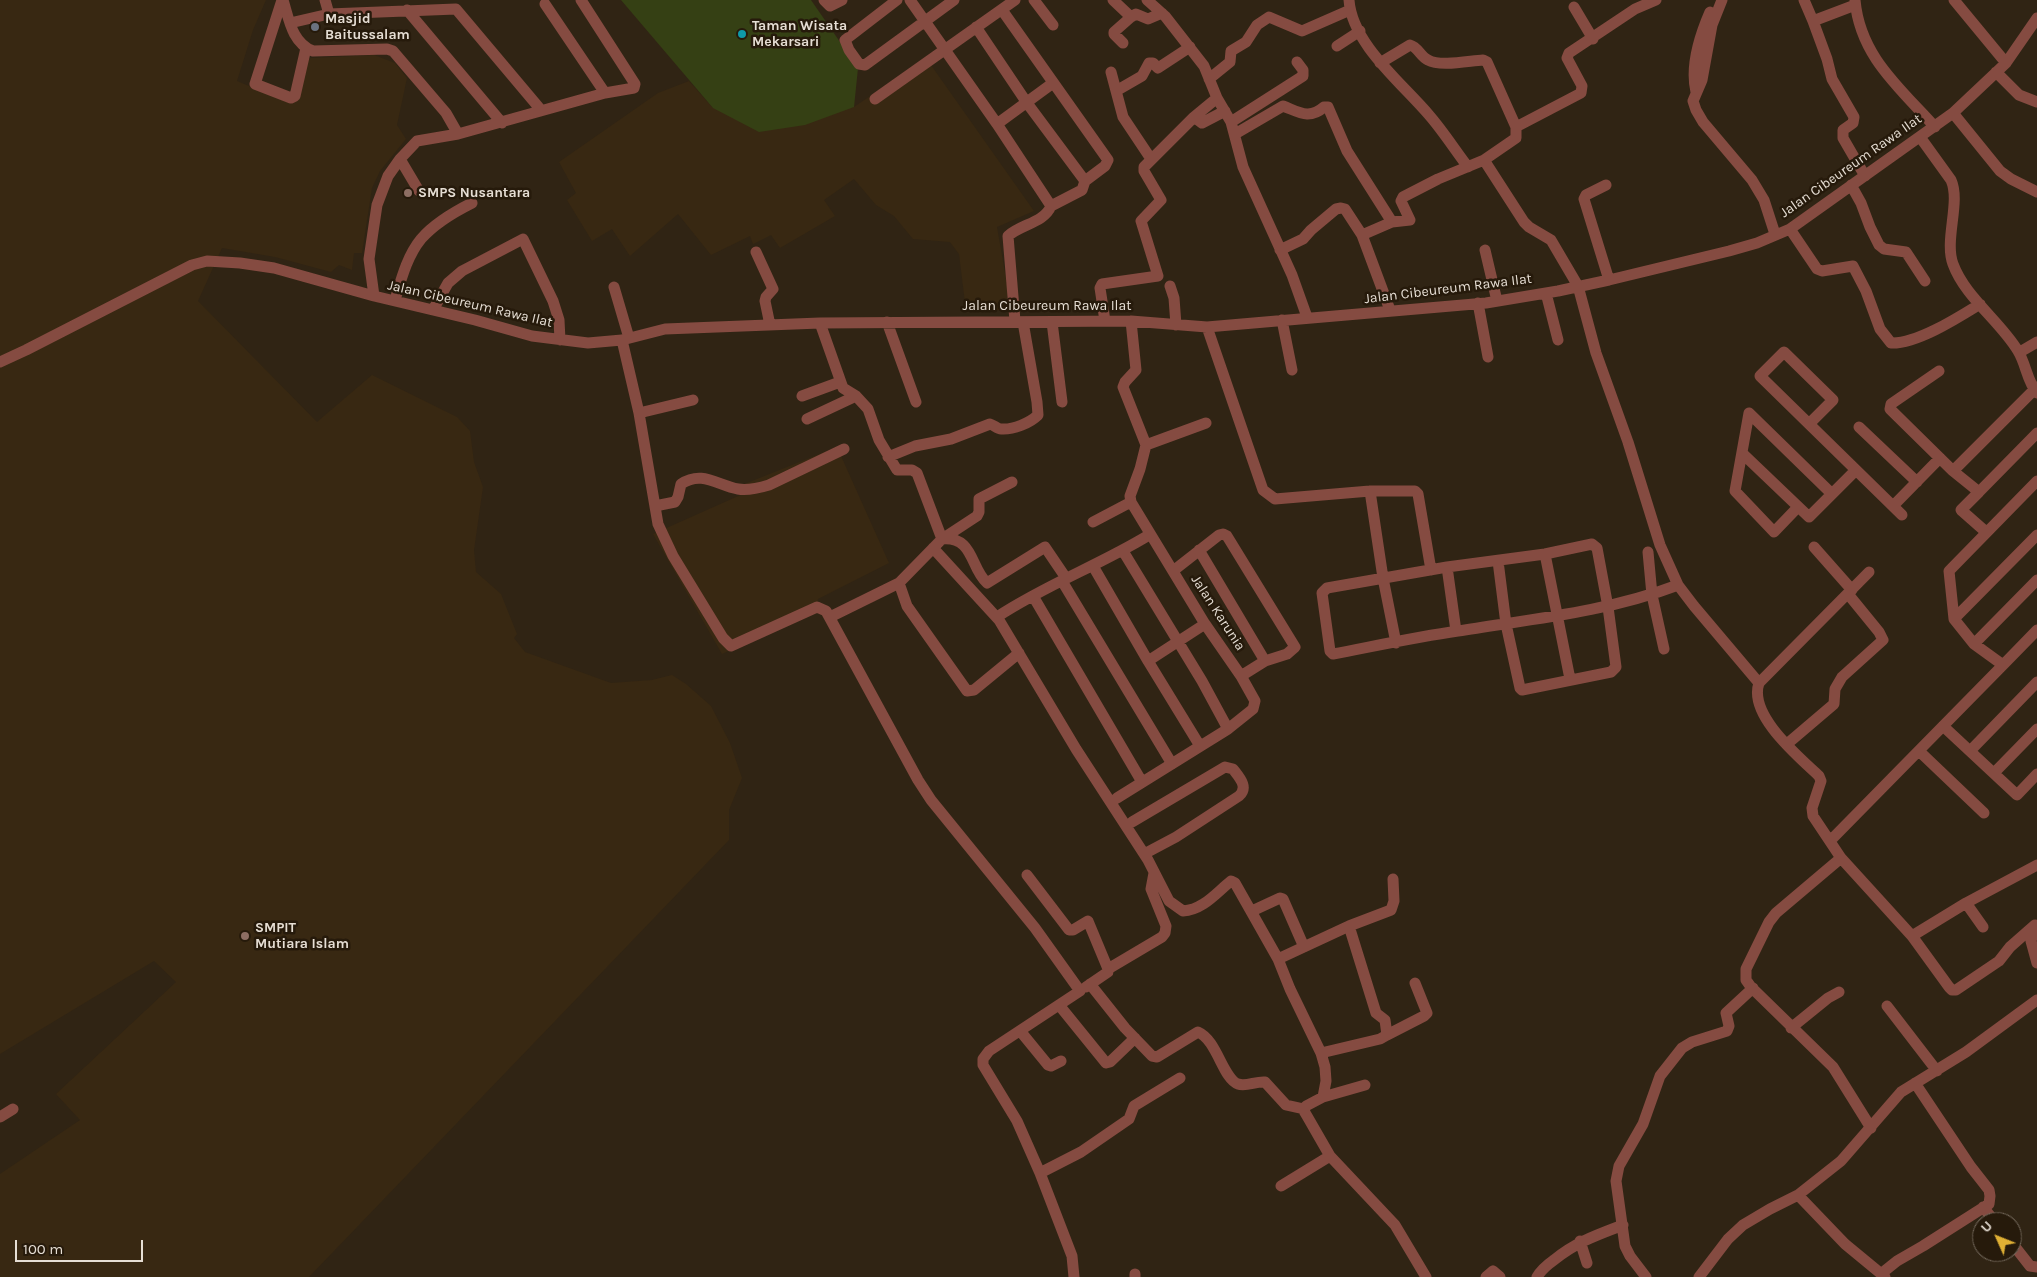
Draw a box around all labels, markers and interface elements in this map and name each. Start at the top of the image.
place label: Masjid Baitussalam [325,11,410,44]
place label: Taman Wisata Mekarsari [752,18,847,50]
marker: Masjid Baitussalam [309,21,321,33]
marker: Taman Wisata Mekarsari [736,28,748,40]
street label: Jalan Cibeureum Rawa Ilat [1777,111,1925,221]
place label: SMPS Nusantara [418,185,530,201]
marker: SMPS Nusantara [402,187,414,199]
street label: Jalan Cibeureum Rawa Ilat [1363,270,1533,308]
street label: Jalan Cibeureum Rawa Ilat [386,277,554,331]
street label: Jalan Cibeureum Rawa Ilat [963,298,1131,314]
street label: Jalan Karunia [1187,572,1249,654]
place label: SMPIT Mutiara Islam [255,920,349,952]
marker: SMPIT Mutiara Islam [239,930,251,942]
north arrow [1972,1212,2022,1262]
text: U [1977,1218,1996,1236]
scale bar [18,1230,145,1262]
text: 100 m [23,1240,63,1258]

